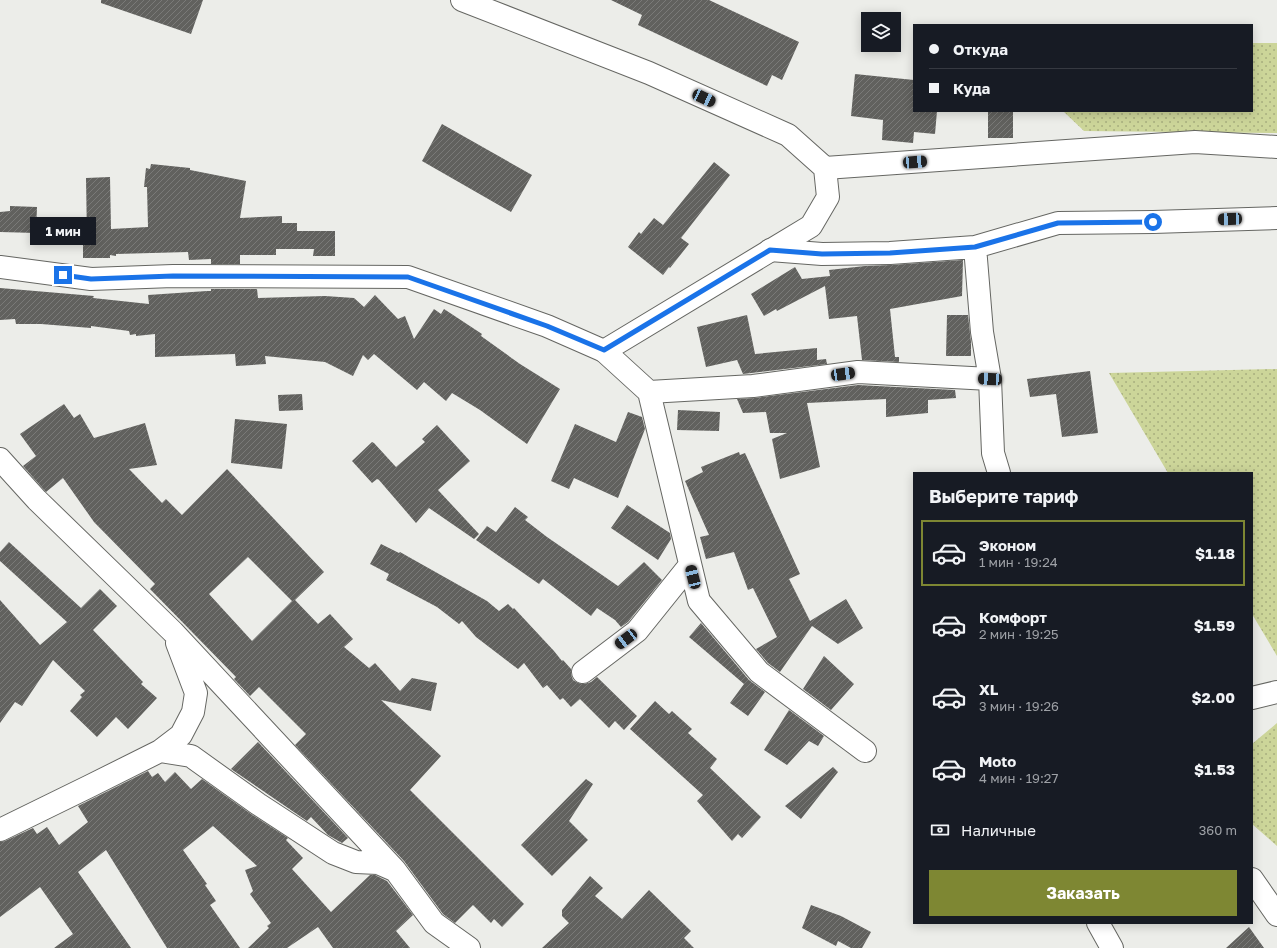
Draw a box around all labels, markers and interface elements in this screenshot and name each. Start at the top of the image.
map controls [861,12,901,52]
button: layers [861,12,901,52]
text: Откуда [953,40,1008,58]
text: Куда [953,79,990,97]
car [691,87,717,109]
car [903,155,927,169]
route start [1144,213,1162,231]
car [1218,213,1242,225]
callout: 1 мин [30,217,96,245]
text: 1 мин [45,223,81,239]
route end [54,266,72,284]
car [830,366,856,382]
car [978,372,1002,386]
text: Выберите тариф [929,485,1078,507]
icon: car [931,535,967,571]
text: Эконом [979,536,1036,554]
text: $1.18 [1195,544,1235,562]
text: 1 мин · 19:24 [979,554,1058,570]
car [684,564,702,590]
icon: car [931,607,967,643]
text: Комфорт [979,608,1047,626]
text: $1.59 [1194,616,1235,634]
text: 2 мин · 19:25 [979,626,1059,642]
car [613,627,639,651]
icon: car [931,679,967,715]
text: XL [979,680,998,698]
text: $2.00 [1191,688,1235,706]
text: 3 мин · 19:26 [979,698,1059,714]
icon: car [931,751,967,787]
text: Moto [979,752,1016,770]
text: $1.53 [1194,760,1235,778]
text: 4 мин · 19:27 [979,770,1058,786]
icon: cash [929,819,951,841]
text: Наличные [961,821,1036,839]
text: 360 m [1199,822,1237,838]
button: Заказать [929,870,1237,916]

